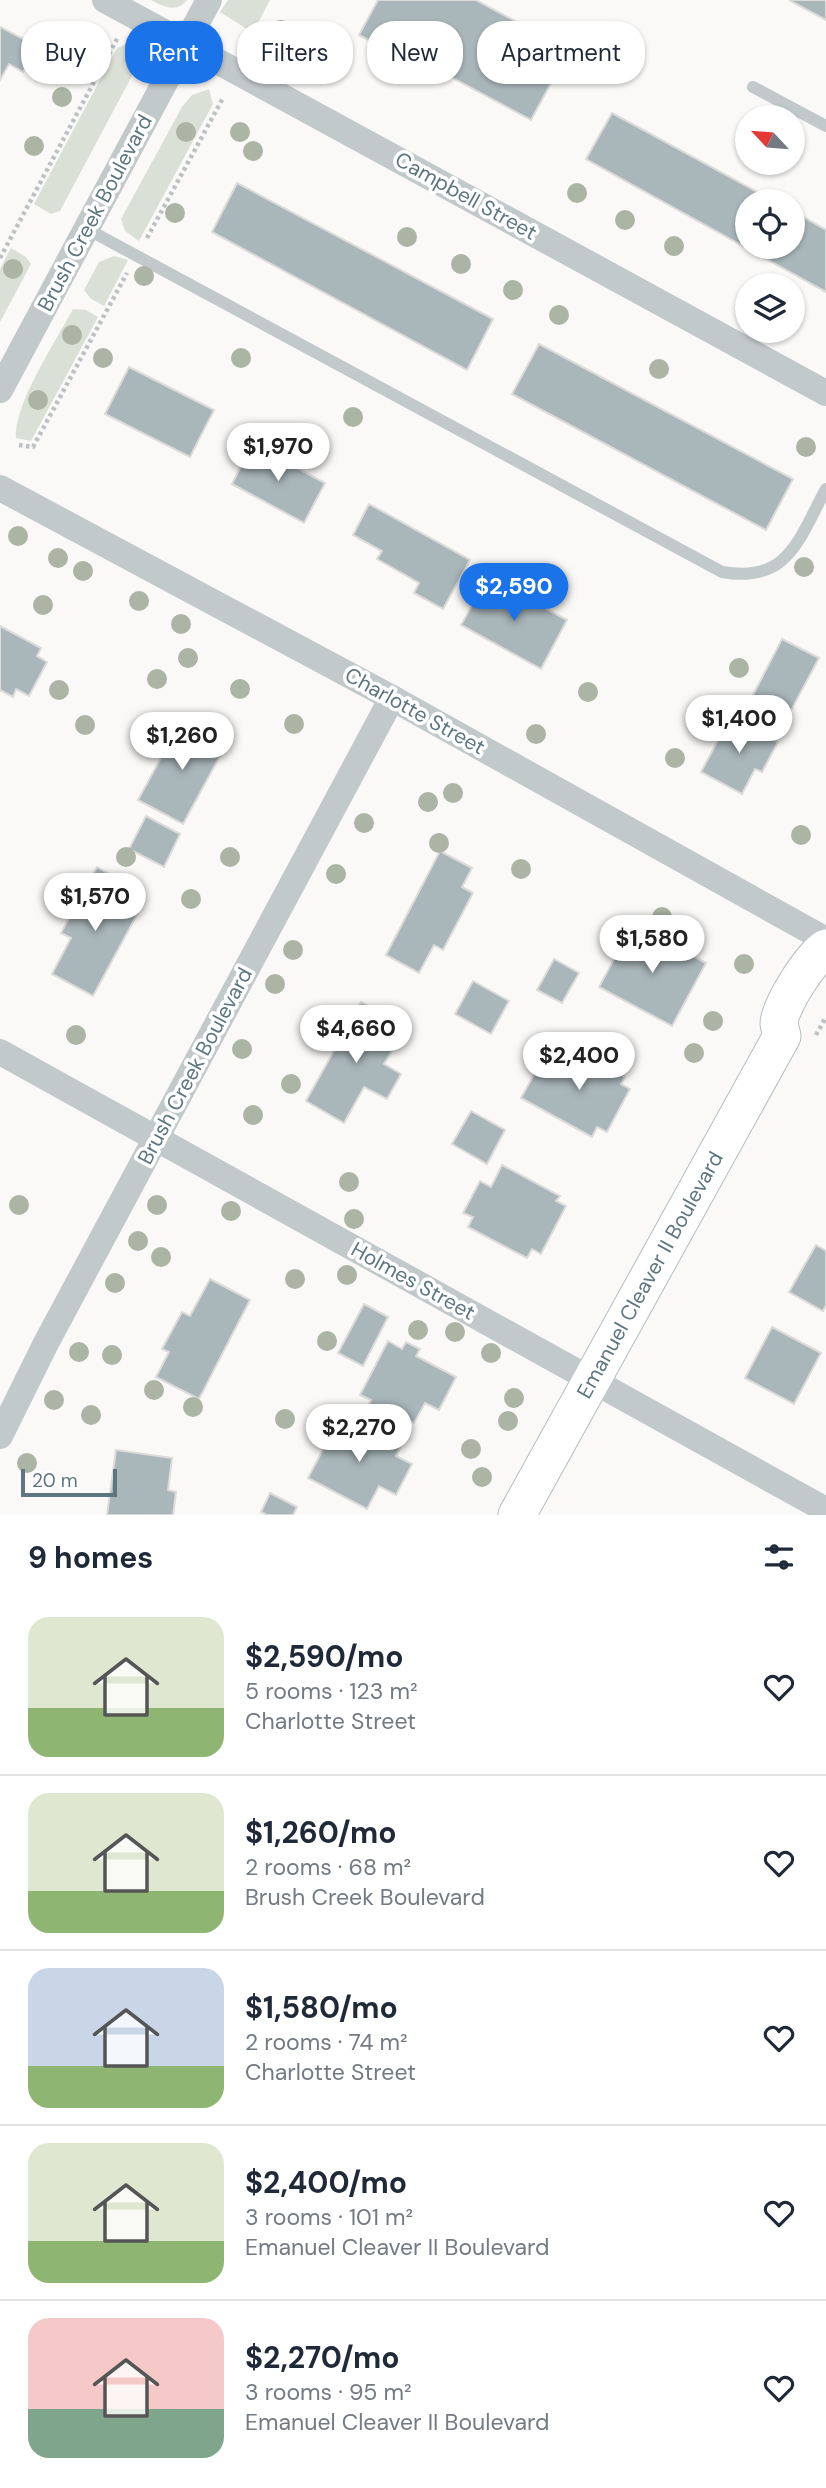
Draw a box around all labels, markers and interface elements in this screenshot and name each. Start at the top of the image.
chip: Buy [21,21,111,84]
chip: Rent [125,21,223,84]
chip: Filters [237,21,353,84]
chip: New [367,21,463,84]
chip: Apartment [477,21,645,84]
north arrow [735,105,805,175]
map controls [735,105,805,343]
street label: Brush Creek Boulevard [31,110,159,316]
street label: Campbell Street [390,145,542,247]
button: locate [735,189,805,259]
button: layers [735,273,805,343]
pin: $1,970 [221,424,335,483]
text: $1,970 [243,431,313,461]
pin: $2,590 [457,564,571,623]
text: $2,590 [475,571,553,601]
street label: Charlotte Street [340,661,490,761]
pin: $1,400 [682,696,796,755]
text: $1,400 [701,703,777,733]
pin: $1,260 [125,712,239,772]
text: $1,260 [146,720,218,750]
pin: $1,570 [38,874,152,933]
text: $1,570 [60,881,130,911]
pin: $1,580 [595,916,709,975]
text: $1,580 [616,923,688,953]
street label: Brush Creek Boulevard [131,963,259,1169]
pin: $4,660 [299,1006,413,1065]
text: $4,660 [316,1013,396,1043]
pin: $2,400 [522,1032,636,1092]
text: $2,400 [539,1040,619,1070]
street label: Emanuel Cleaver II Boulevard [570,1147,730,1403]
street label: Holmes Street [346,1235,480,1327]
pin: $2,270 [302,1404,416,1464]
text: $2,270 [322,1412,396,1442]
scale bar [21,1466,117,1498]
text: 20 m [32,1468,78,1493]
text: 9 homes [28,1538,153,1577]
icon: filters [760,1538,798,1576]
text: $2,590/mo [245,1637,404,1676]
icon: home [84,1645,168,1729]
icon: heart [760,1668,798,1706]
text: 5 rooms · 123 m² [245,1676,418,1706]
text: Charlotte Street [245,1706,416,1736]
text: $1,260/mo [245,1813,396,1852]
icon: home [84,1821,168,1905]
icon: heart [760,1844,798,1882]
text: 2 rooms · 68 m² [245,1852,411,1882]
text: Brush Creek Boulevard [245,1882,485,1912]
text: $1,580/mo [245,1988,398,2027]
icon: home [84,1996,168,2080]
icon: heart [760,2019,798,2057]
text: 2 rooms · 74 m² [245,2027,408,2057]
text: Charlotte Street [245,2057,416,2087]
text: $2,400/mo [245,2163,407,2202]
icon: home [84,2171,168,2255]
icon: heart [760,2194,798,2232]
text: 3 rooms · 101 m² [245,2202,413,2232]
text: Emanuel Cleaver II Boulevard [245,2232,550,2262]
text: $2,270/mo [245,2338,400,2377]
icon: home [84,2346,168,2430]
icon: heart [760,2369,798,2407]
text: 3 rooms · 95 m² [245,2377,412,2407]
text: Emanuel Cleaver II Boulevard [245,2407,550,2437]

